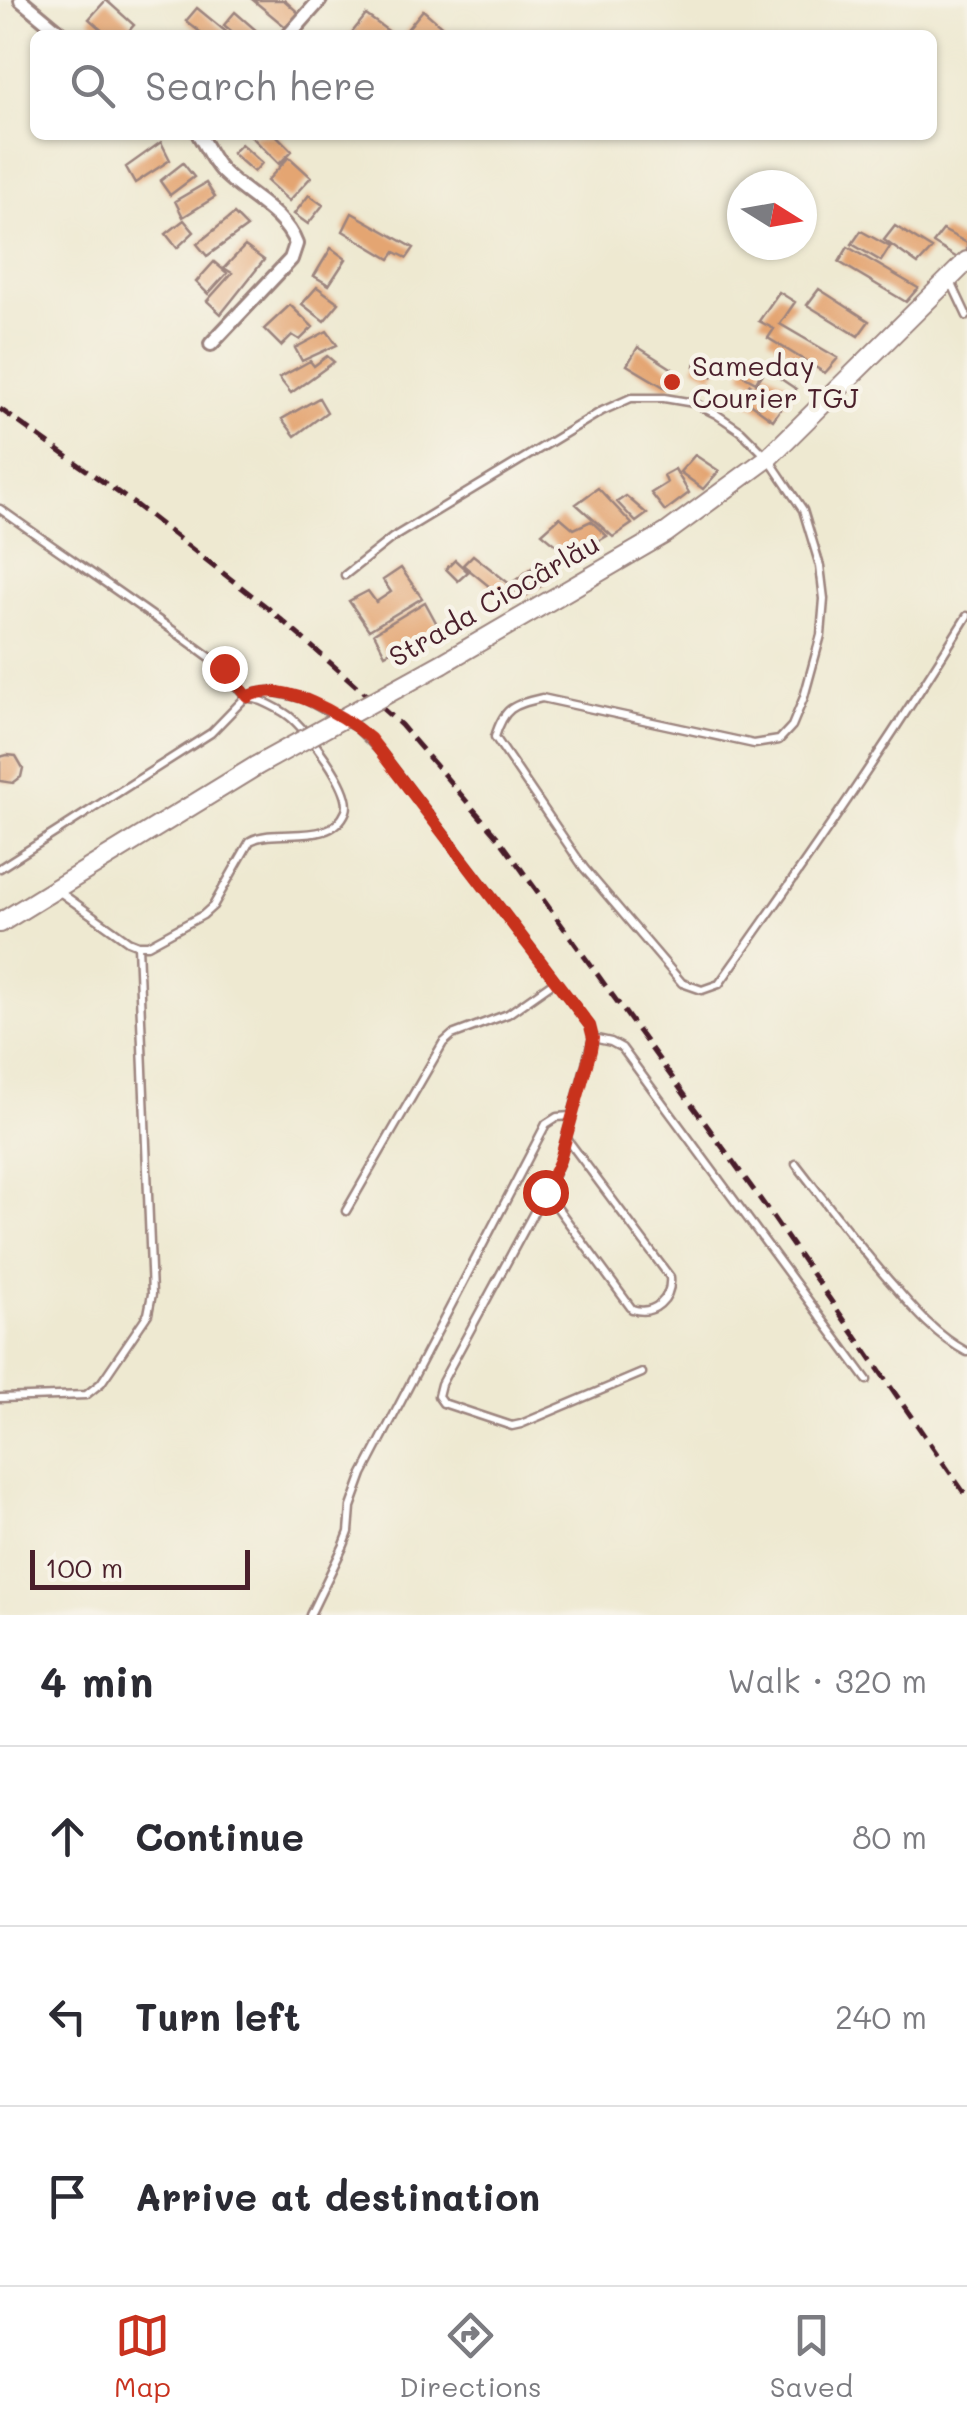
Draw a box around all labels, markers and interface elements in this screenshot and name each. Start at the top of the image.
search box [30,30,937,140]
icon: search [65,58,120,113]
text: Search here [145,60,376,110]
north arrow [727,170,817,260]
place label: Sameday Courier TGJ [692,347,859,415]
marker: Sameday Courier TGJ [661,371,683,393]
street label: Strada Ciocârlău [382,524,605,674]
route end [202,646,248,692]
route start [523,1170,569,1216]
scale bar [30,1545,250,1590]
text: 100 m [45,1549,123,1585]
text: 4 min [40,1653,153,1708]
text: Walk · 320 m [727,1659,927,1701]
icon: ahead [40,1809,95,1864]
text: Continue [135,1811,304,1861]
text: 80 m [852,1815,927,1857]
icon: left [40,1989,95,2044]
text: Turn left [135,1991,301,2041]
text: 240 m [835,1995,927,2037]
icon: arrive [40,2169,95,2224]
text: Arrive at destination [135,2171,540,2221]
tab: Map [114,2308,171,2404]
tab: Directions [399,2308,542,2404]
tab: Saved [770,2308,853,2404]

